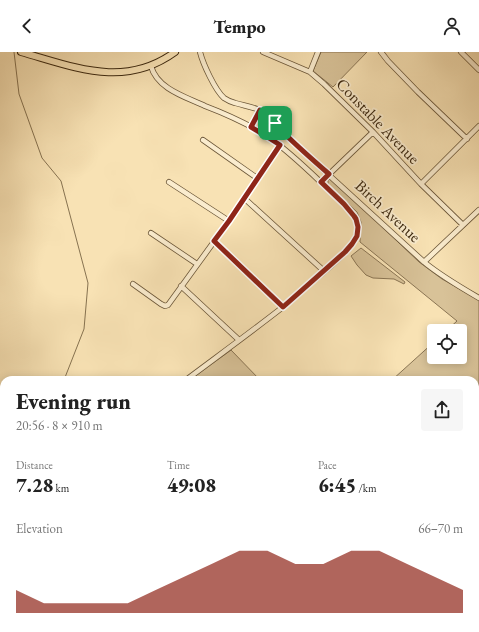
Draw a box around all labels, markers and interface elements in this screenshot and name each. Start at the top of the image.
icon: back [16,15,38,37]
text: Tempo [213,15,266,38]
icon: person [441,15,463,37]
street label: Constable Avenue [332,74,424,168]
pin [258,106,292,140]
icon: arrive [264,112,286,134]
street label: Birch Avenue [351,175,425,247]
map controls [427,324,467,364]
button: locate [427,324,467,364]
text: Evening run [16,387,131,416]
button: share [421,389,463,431]
text: 20:56 · 8 × 910 m [16,417,103,434]
text: Distance [16,458,53,472]
text: Time [167,458,190,472]
text: Pace [318,458,336,472]
text: 7.28 [16,472,53,498]
text: 49:08 [167,472,216,498]
text: 6:45 [318,472,356,498]
text: km [53,481,69,495]
text: /km [356,481,377,495]
text: Elevation [16,520,63,537]
text: 66–70 m [418,520,463,537]

